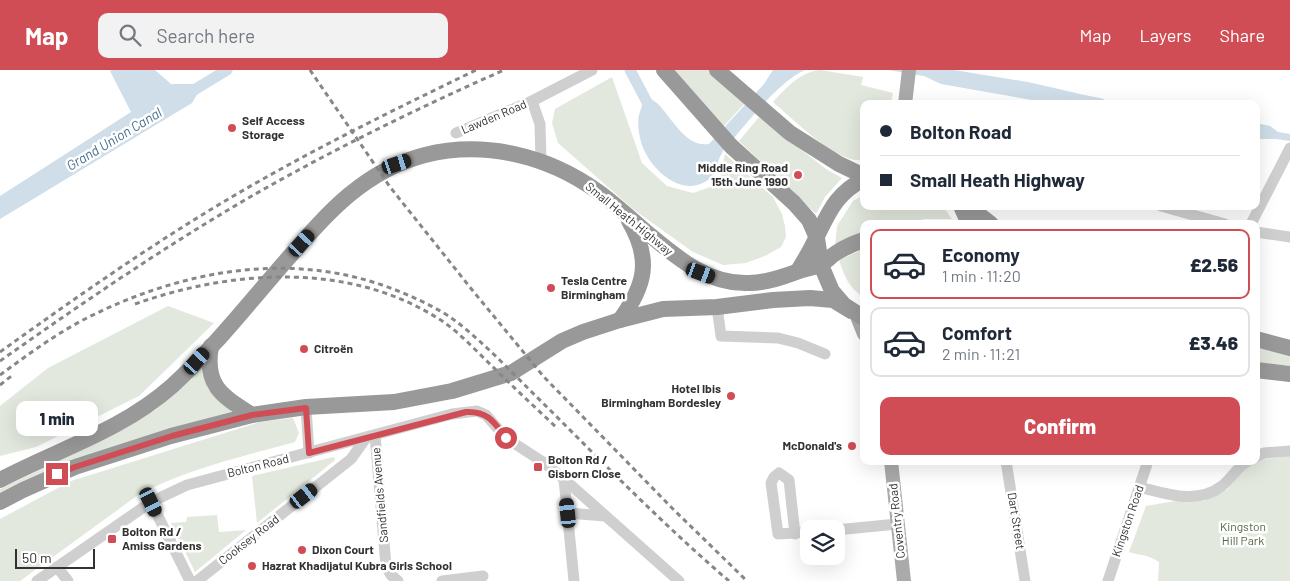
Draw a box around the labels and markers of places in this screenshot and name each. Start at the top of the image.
place label: Self Access Storage [242,113,305,141]
marker: Self Access Storage [226,122,238,134]
place label: Middle Ring Road 15th June 1990 [698,160,788,188]
marker: Middle Ring Road 15th June 1990 [792,169,804,181]
place label: Tesla Centre Birmingham [561,273,628,301]
marker: Tesla Centre Birmingham [545,282,557,294]
place label: Citroën [314,341,353,355]
marker: Citroën [298,343,310,355]
place label: Hotel Ibis Birmingham Bordesley [601,381,721,409]
marker: Hotel Ibis Birmingham Bordesley [725,390,737,402]
place label: McDonald's [782,438,842,452]
marker: McDonald's [846,440,858,452]
place label: Bolton Rd / Gisborn Close [548,452,621,480]
marker: Bolton Rd / Gisborn Close [532,461,544,473]
place label: Bolton Rd / Amiss Gardens [122,524,202,552]
marker: Bolton Rd / Amiss Gardens [106,533,118,545]
place label: Dixon Court [312,542,374,556]
marker: Dixon Court [296,544,308,556]
place label: Hazrat Khadijatul Kubra Girls School [262,558,452,572]
marker: Hazrat Khadijatul Kubra Girls School [246,560,258,572]

